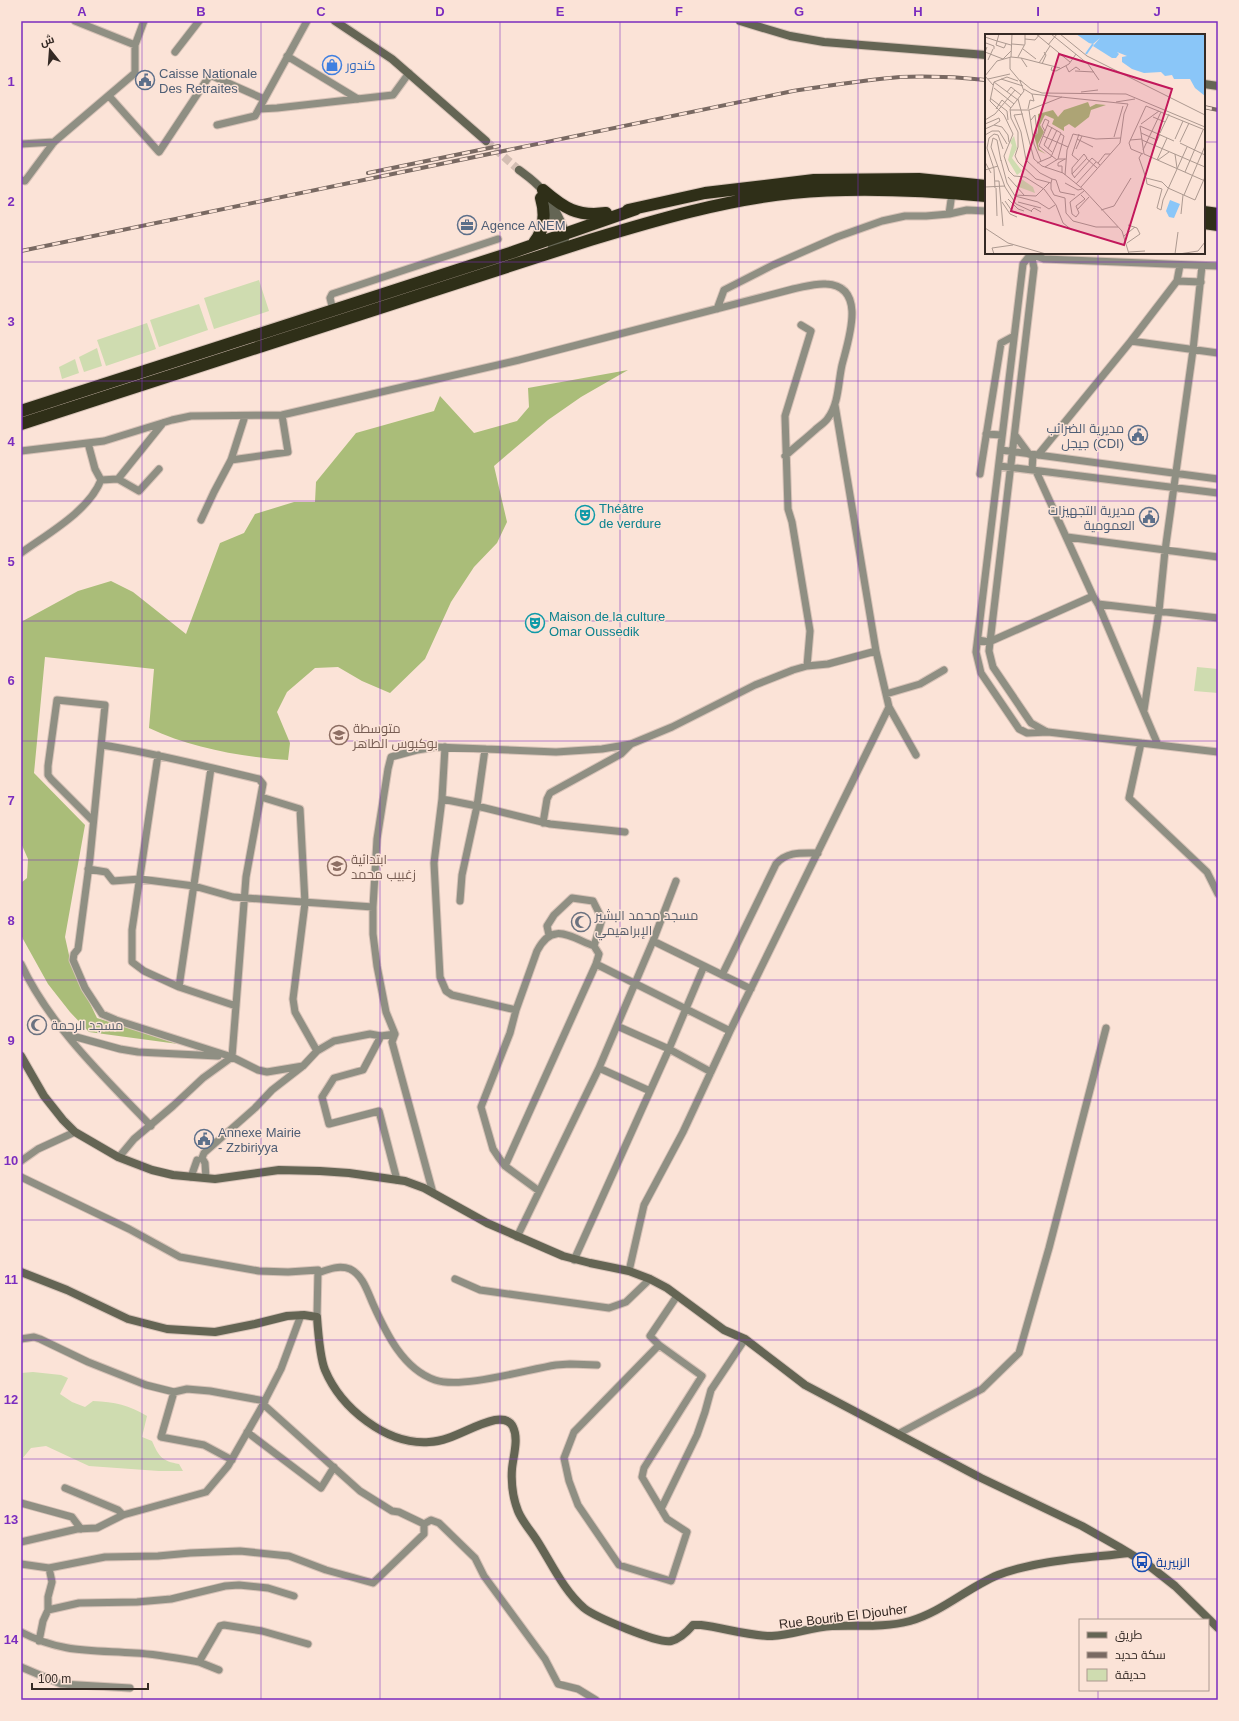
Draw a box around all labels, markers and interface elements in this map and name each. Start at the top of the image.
text: A [77,4,87,19]
text: B [196,4,206,19]
text: C [316,4,326,19]
text: D [435,4,445,19]
text: E [556,4,565,19]
text: F [675,4,683,19]
text: G [794,4,804,19]
text: H [913,4,923,19]
text: I [1036,4,1040,19]
text: J [1153,4,1161,19]
north arrow [30,30,70,70]
text: ش [39,33,56,49]
inset map [985,34,1205,254]
shop icon: كندور [321,54,343,76]
place label: كندور [345,58,375,73]
place label: Caisse Nationale Des Retraites [159,66,257,96]
public building icon: Caisse Nationale Des Retraites [134,69,156,91]
text: 1 [7,74,15,89]
text: 2 [7,194,15,209]
office icon: Agence ANEM [456,214,478,236]
place label: Agence ANEM [481,218,566,233]
text: 3 [7,314,15,329]
place label: مديرية الضرائب جيجل (CDI) [1046,421,1124,451]
public building icon: مديرية الضرائب جيجل (CDI) [1127,424,1149,446]
text: 4 [7,434,15,449]
place label: Théâtre de verdure [599,501,661,531]
place label: مديرية التجهيزات العمومية [1048,503,1135,533]
theatre icon: Théâtre de verdure [574,504,596,526]
public building icon: مديرية التجهيزات العمومية [1138,506,1160,528]
text: 5 [7,554,15,569]
place label: Maison de la culture Omar Oussedik [549,609,665,639]
theatre icon: Maison de la culture Omar Oussedik [524,612,546,634]
text: 6 [7,673,15,688]
place label: متوسطة بوكبوس الطاهر [352,721,438,751]
school or university icon: متوسطة بوكبوس الطاهر [328,724,350,746]
text: 7 [7,793,15,808]
place label: ابتدائية زغبيب محمد [351,852,416,882]
school or university icon: ابتدائية زغبيب محمد [326,855,348,877]
place label: مسجد محمد البشير الإبراهيمي [594,908,698,941]
mosque icon: مسجد محمد البشير الإبراهيمي [570,911,592,933]
text: 8 [7,913,15,928]
mosque icon: مسجد الرحمة [26,1014,48,1036]
place label: مسجد الرحمة [51,1018,123,1033]
text: 9 [7,1033,15,1048]
place label: Annexe Mairie - Zzbiriyya [218,1125,301,1155]
public building icon: Annexe Mairie - Zzbiriyya [193,1128,215,1150]
text: 10 [4,1153,18,1168]
text: 11 [4,1272,18,1287]
text: 12 [4,1392,18,1407]
text: 13 [4,1512,18,1527]
bus stop icon: الزبيرية [1131,1551,1153,1573]
place label: الزبيرية [1156,1555,1190,1570]
street label: Rue Bourib El Djouher [778,1601,909,1632]
legend [1079,1619,1209,1691]
text: طريق [1115,1628,1143,1642]
text: 14 [4,1632,19,1647]
text: سكة حديد [1115,1648,1166,1662]
scale bar [32,1665,148,1691]
text: حديقة [1115,1668,1146,1682]
text: 100 m [38,1672,71,1686]

